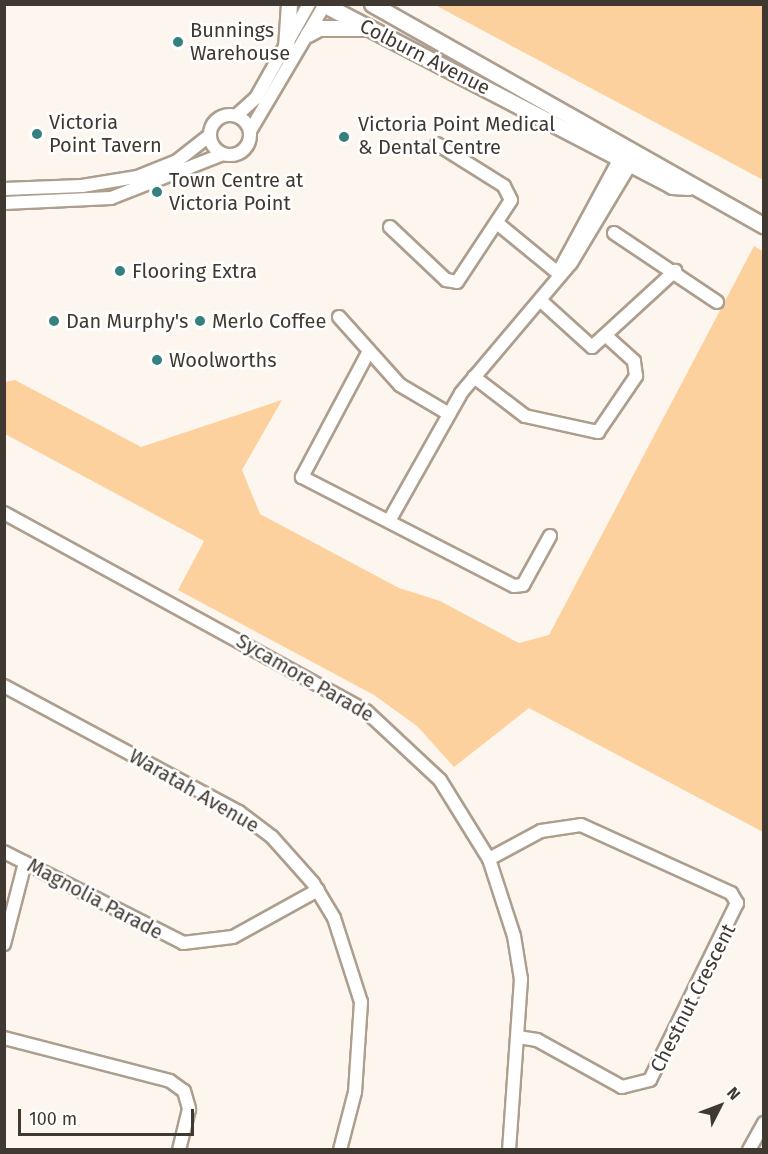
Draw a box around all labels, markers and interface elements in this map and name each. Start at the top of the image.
street label: Colburn Avenue [356,14,494,100]
place label: Bunnings Warehouse [190,19,290,66]
marker: Bunnings Warehouse [171,35,185,49]
place label: Victoria Point Tavern [49,110,162,157]
place label: Victoria Point Medical & Dental Centre [358,113,555,160]
marker: Victoria Point Tavern [30,127,44,141]
marker: Victoria Point Medical & Dental Centre [335,128,353,146]
place label: Town Centre at Victoria Point [169,168,303,215]
marker: Town Centre at Victoria Point [150,185,164,199]
place label: Flooring Extra [132,259,257,283]
marker: Flooring Extra [113,264,127,278]
place label: Dan Murphy's [66,309,188,333]
place label: Merlo Coffee [212,309,326,333]
marker: Dan Murphy's [47,314,61,328]
marker: Merlo Coffee [193,314,207,328]
place label: Woolworths [169,348,277,372]
marker: Woolworths [150,353,164,367]
street label: Sycamore Parade [232,629,378,727]
street label: Waratah Avenue [125,744,263,838]
street label: Magnolia Parade [23,853,167,945]
street label: Chestnut Crescent [645,920,741,1076]
north arrow [690,1076,750,1136]
text: N [723,1083,744,1104]
scale bar [21,1097,196,1135]
text: 100 m [29,1108,77,1130]

